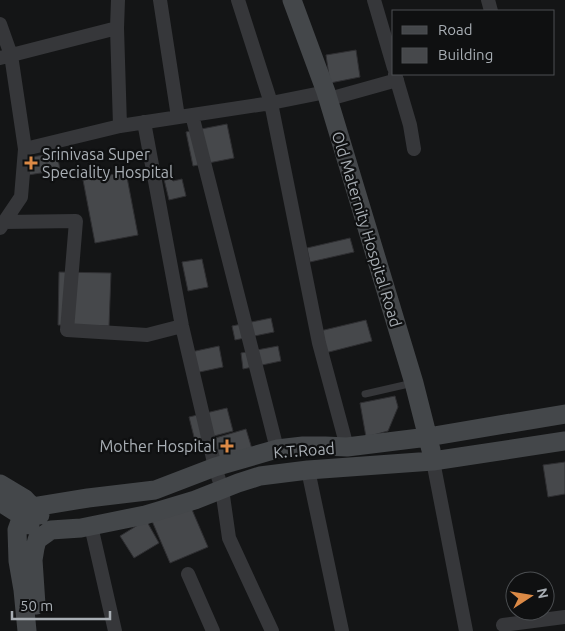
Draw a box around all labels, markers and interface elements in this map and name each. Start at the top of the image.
legend [392,10,555,75]
text: Road [438,21,473,38]
text: Building [438,46,493,63]
street label: Old Maternity Hospital Road [329,129,405,329]
place label: Srinivasa Super Speciality Hospital [42,145,173,181]
marker: Srinivasa Super Speciality Hospital [24,156,38,170]
place label: Mother Hospital [99,437,216,455]
marker: Mother Hospital [220,439,234,453]
street label: K.T.Road [273,439,335,461]
north arrow [505,571,555,621]
text: N [534,587,552,600]
scale bar [12,588,110,620]
text: 50 m [20,597,53,614]

